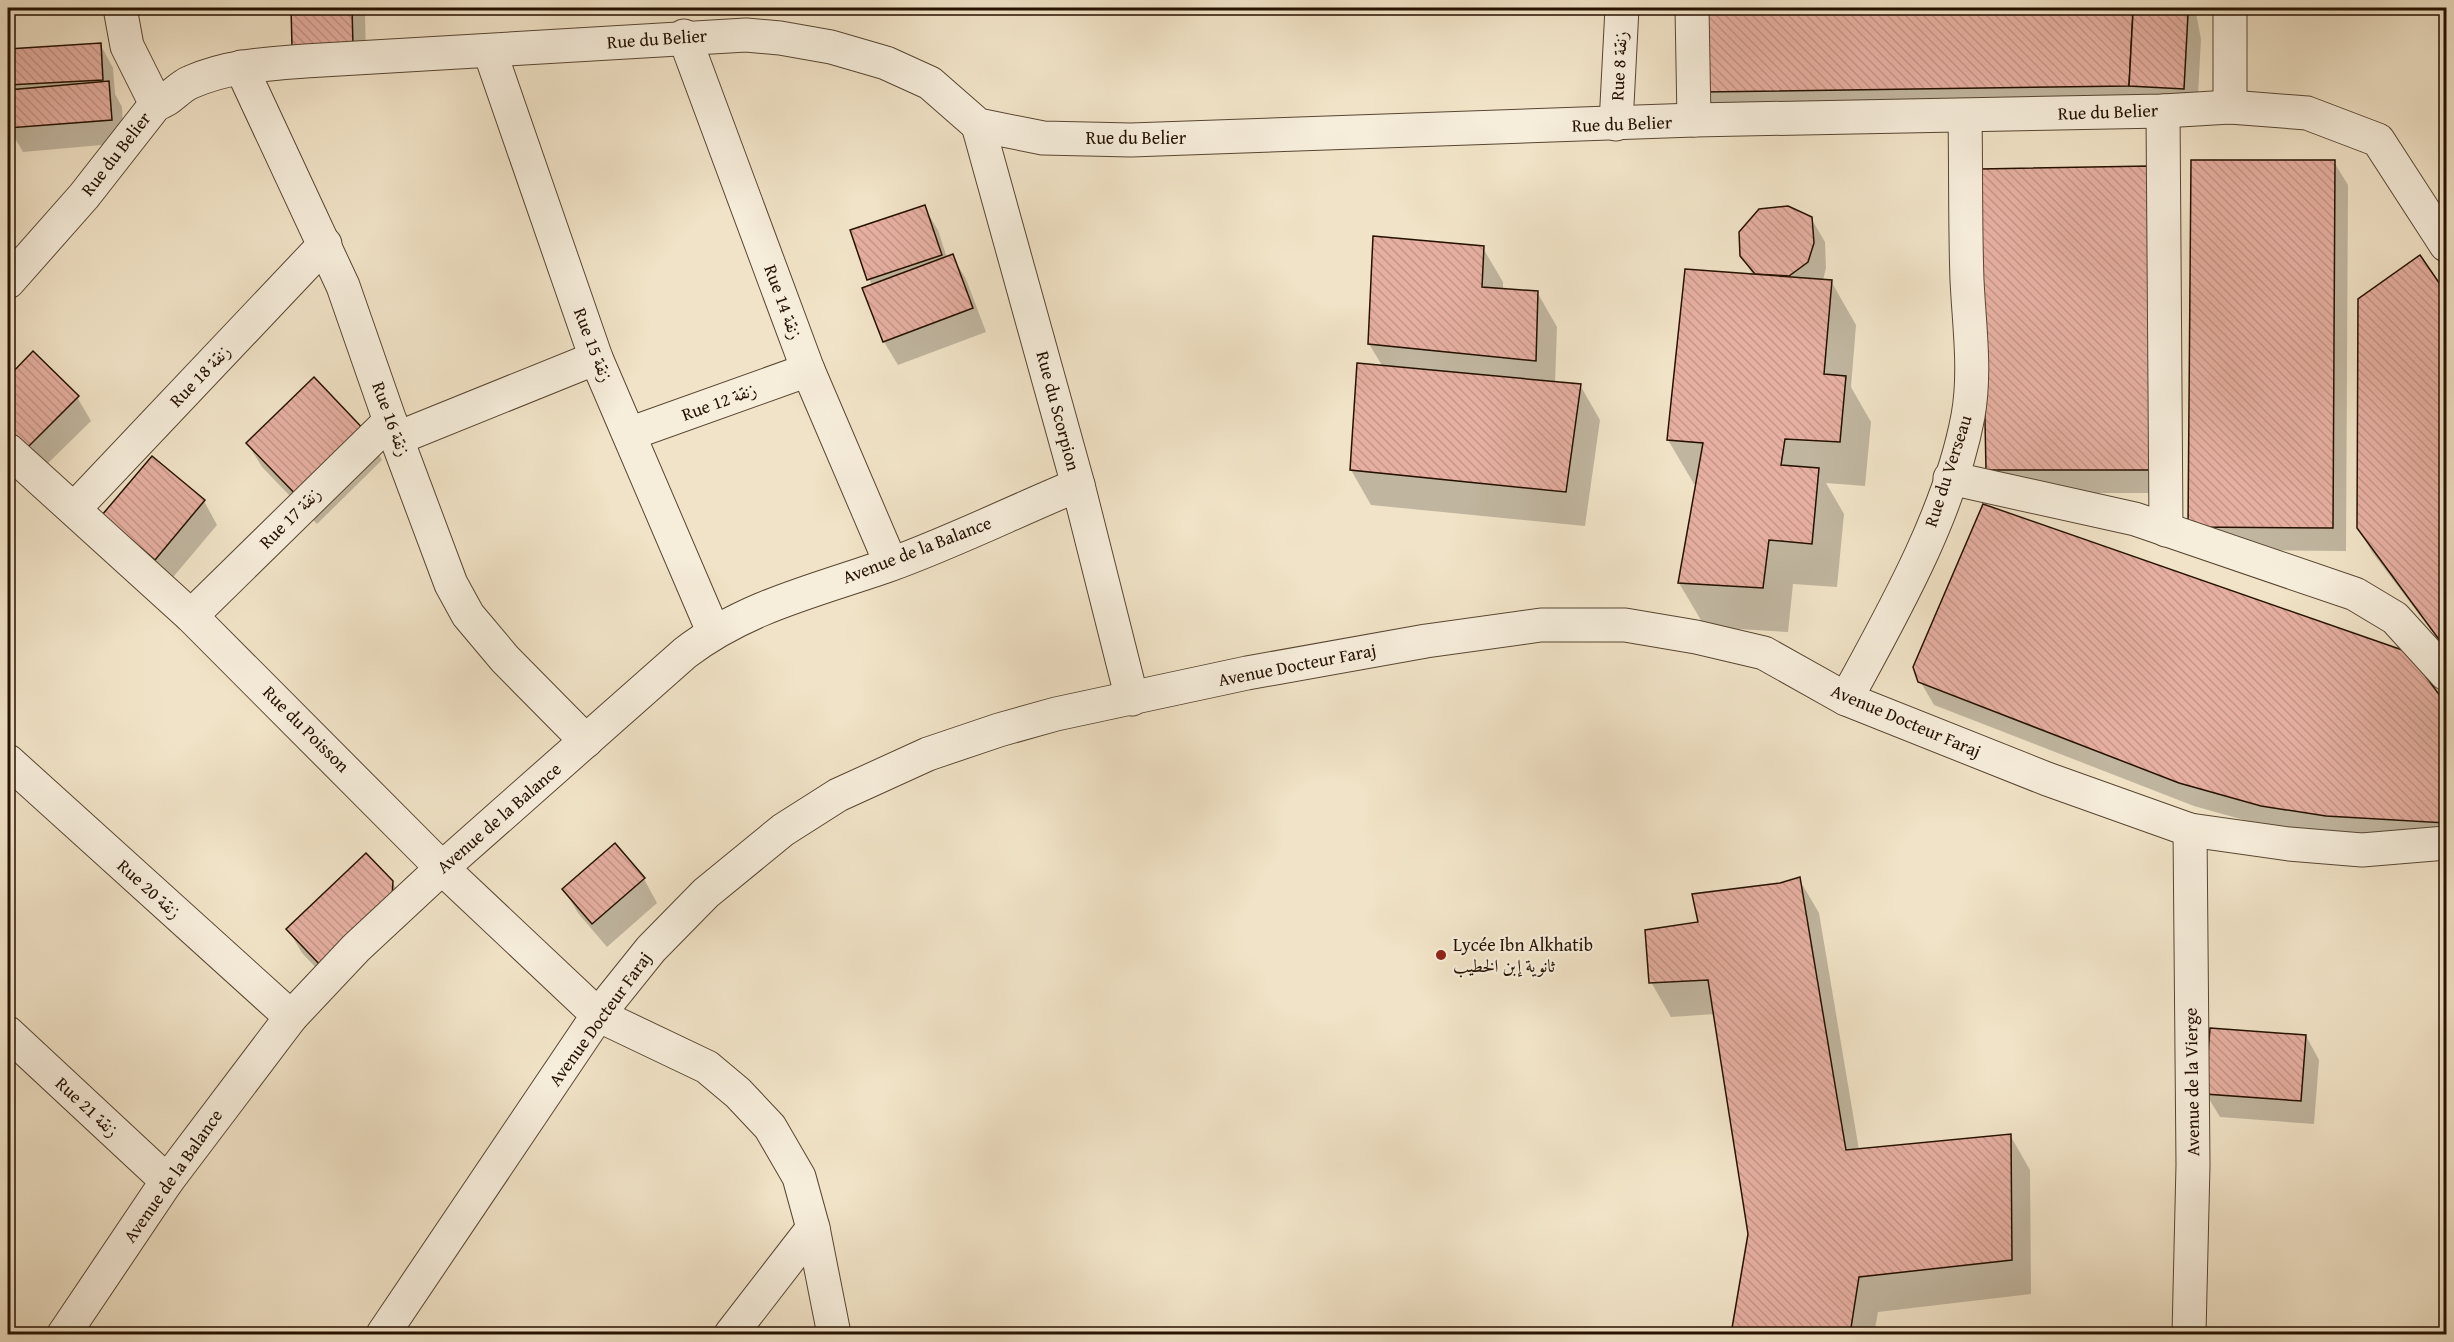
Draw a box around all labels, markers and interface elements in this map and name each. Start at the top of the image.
street label: Rue du Belier [606,21,709,55]
street label: Rue 8 زنقة [1603,31,1634,101]
street label: Rue du Belier [2057,96,2159,127]
street label: Rue du Belier [74,105,158,202]
street label: Rue du Belier [1571,108,1673,139]
street label: Rue du Belier [1086,124,1187,151]
street label: Rue 14 زنقة [757,261,810,343]
street label: Rue 15 زنقة [567,304,620,386]
street label: Rue 18 زنقة [163,338,236,413]
street label: Rue du Scorpion [1029,348,1087,474]
street label: Rue 12 زنقة [678,375,760,428]
street label: Rue 16 زنقة [365,378,418,460]
street label: Rue du Verseau [1917,411,1978,530]
street label: Rue 17 زنقة [253,481,327,555]
street label: Avenue de la Balance [838,509,995,590]
street label: Avenue Docteur Faraj [1216,636,1378,693]
street label: Avenue Docteur Faraj [1827,677,1985,764]
street label: Rue du Poisson [257,679,356,778]
street label: Avenue de la Balance [430,756,567,880]
street label: Rue 20 زنقة [111,852,187,925]
place label: Lycée Ibn Alkhatib ثانوية إبن الخطيب [1453,931,1593,979]
street label: Avenue Docteur Faraj [542,946,658,1092]
marker: Lycée Ibn Alkhatib ثانوية إبن الخطيب [1434,948,1448,962]
street label: Avenue de la Vierge [2177,1007,2206,1157]
street label: Rue 21 زنقة [50,1070,125,1143]
street label: Avenue de la Balance [116,1103,229,1248]

